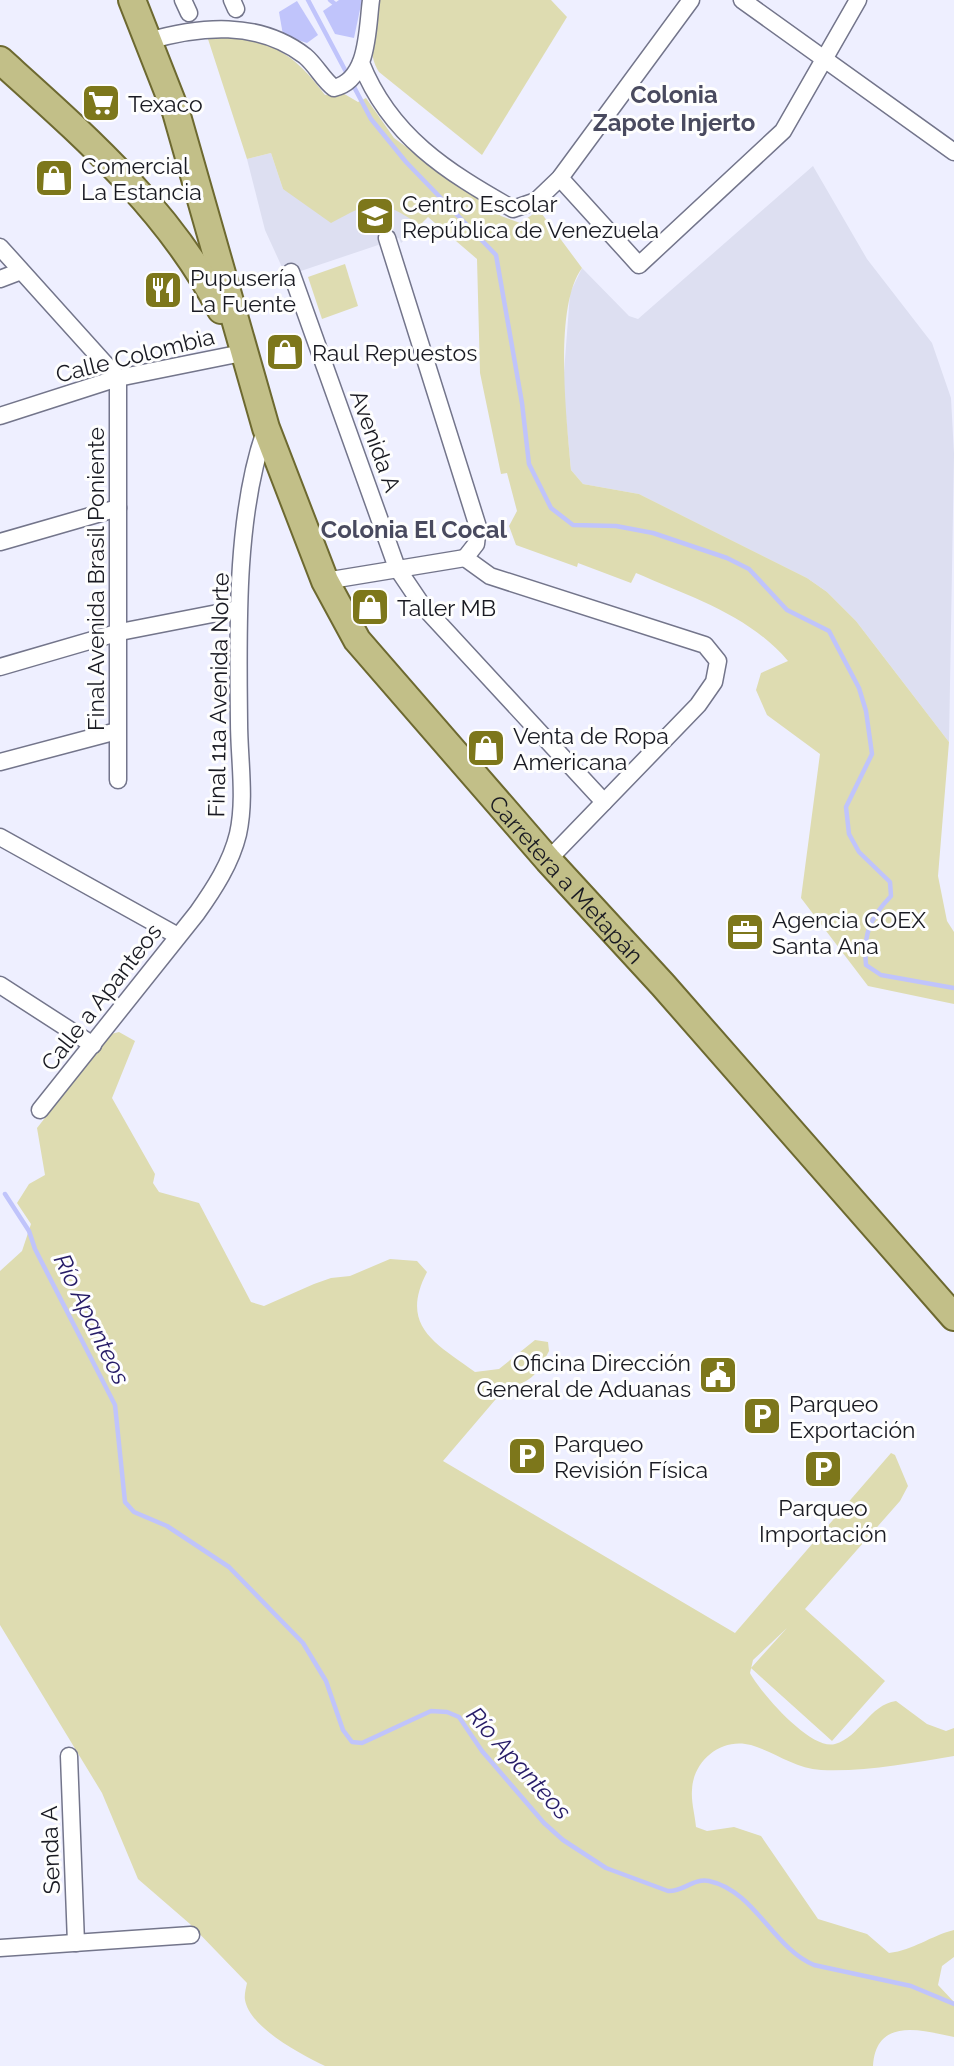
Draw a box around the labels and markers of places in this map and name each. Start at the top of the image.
supermarket icon: Texaco [80,82,122,124]
place label: Texaco [128,90,203,117]
place label: Comercial La Estancia [81,152,202,205]
shop icon: Comercial La Estancia [33,157,75,199]
place label: Centro Escolar República de Venezuela [402,190,659,243]
school or university icon: Centro Escolar República de Venezuela [354,195,396,237]
place label: Pupusería La Fuente [190,264,296,317]
restaurant icon: Pupusería La Fuente [142,269,184,311]
shop icon: Raul Repuestos [264,331,306,373]
place label: Raul Repuestos [312,339,477,366]
shop icon: Taller MB [349,586,391,628]
place label: Taller MB [397,594,496,621]
place label: Venta de Ropa Americana [513,722,669,775]
shop icon: Venta de Ropa Americana [465,727,507,769]
place label: Agencia COEX Santa Ana [772,906,926,959]
office icon: Agencia COEX Santa Ana [724,911,766,953]
place label: Oficina Dirección General de Aduanas [476,1349,691,1402]
public building icon: Oficina Dirección General de Aduanas [697,1354,739,1396]
place label: Parqueo Exportación [789,1390,916,1443]
parking icon: Parqueo Exportación [741,1395,783,1437]
place label: Parqueo Revisión Física [554,1430,708,1483]
parking icon: Parqueo Revisión Física [506,1435,548,1477]
parking icon: Parqueo Importación [802,1448,844,1490]
place label: Parqueo Importación [759,1494,887,1547]

